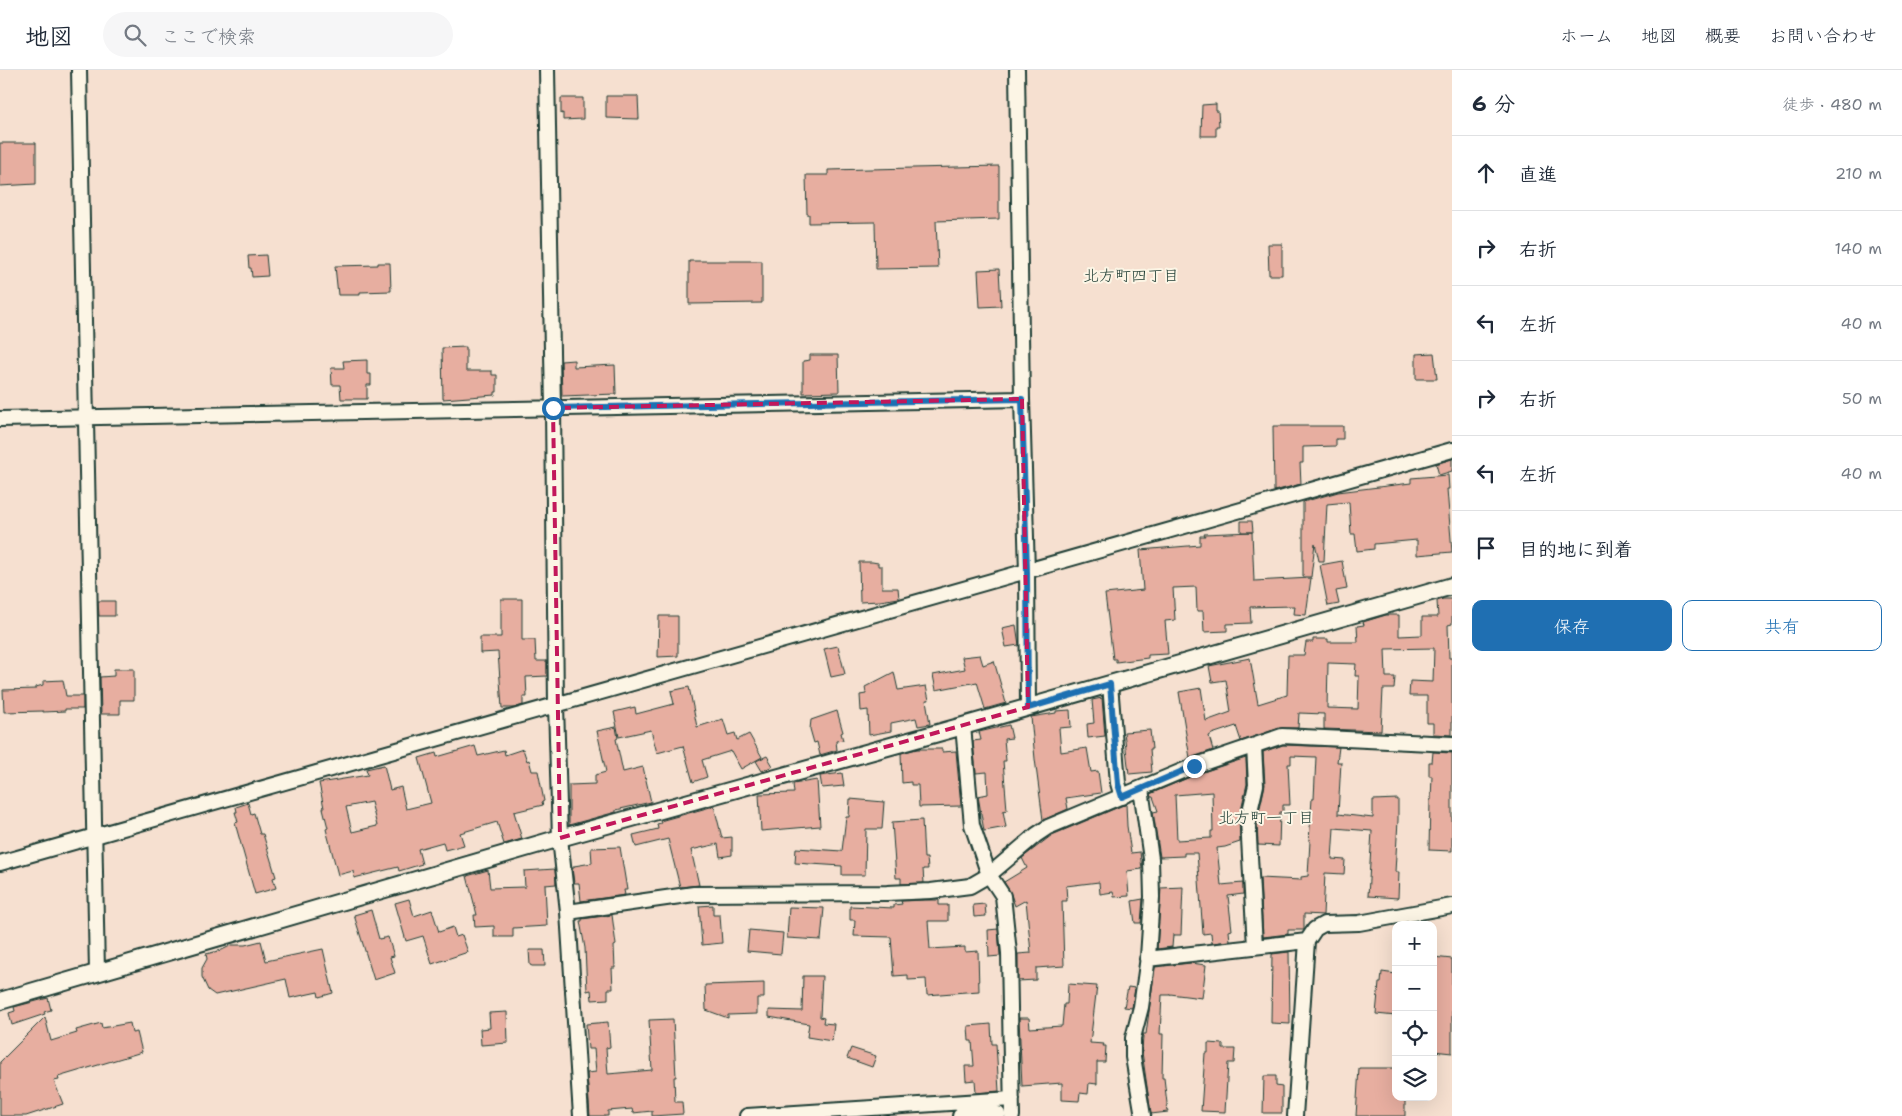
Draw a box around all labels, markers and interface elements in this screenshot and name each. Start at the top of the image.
search box [103,12,453,57]
text: 地図 [25,21,73,53]
icon: search [121,21,149,49]
text: ここで検索 [161,24,256,49]
text: ホーム [1560,24,1613,48]
text: 地図 [1641,24,1677,48]
text: 概要 [1705,24,1741,48]
text: お問い合わせ [1769,24,1877,48]
text: 6 分 [1472,90,1515,118]
text: 徒歩 · 480 m [1782,94,1882,115]
icon: ahead [1472,159,1500,187]
text: 直進 [1519,162,1557,187]
text: 210 m [1835,163,1882,184]
icon: right [1472,234,1500,262]
text: 右折 [1519,237,1557,262]
text: 140 m [1835,238,1882,259]
district label: 北方町四丁目 [1083,265,1179,286]
icon: left [1472,309,1500,337]
text: 左折 [1519,312,1557,337]
text: 40 m [1840,313,1882,334]
icon: right [1472,384,1500,412]
text: 右折 [1519,387,1557,412]
text: 50 m [1842,388,1882,409]
route start [542,397,565,420]
icon: left [1472,459,1500,487]
text: 左折 [1519,462,1557,487]
text: 40 m [1840,463,1882,484]
icon: arrive [1472,534,1500,562]
text: 目的地に到着 [1519,537,1633,562]
button: 保存 [1472,600,1672,651]
button: 共有 [1682,600,1882,651]
route end [1183,755,1206,778]
district label: 北方町一丁目 [1218,807,1314,828]
map controls [1392,921,1437,1101]
button: + [1392,921,1437,966]
button: − [1392,966,1437,1011]
button: locate [1392,1011,1437,1056]
button: layers [1392,1056,1437,1101]

